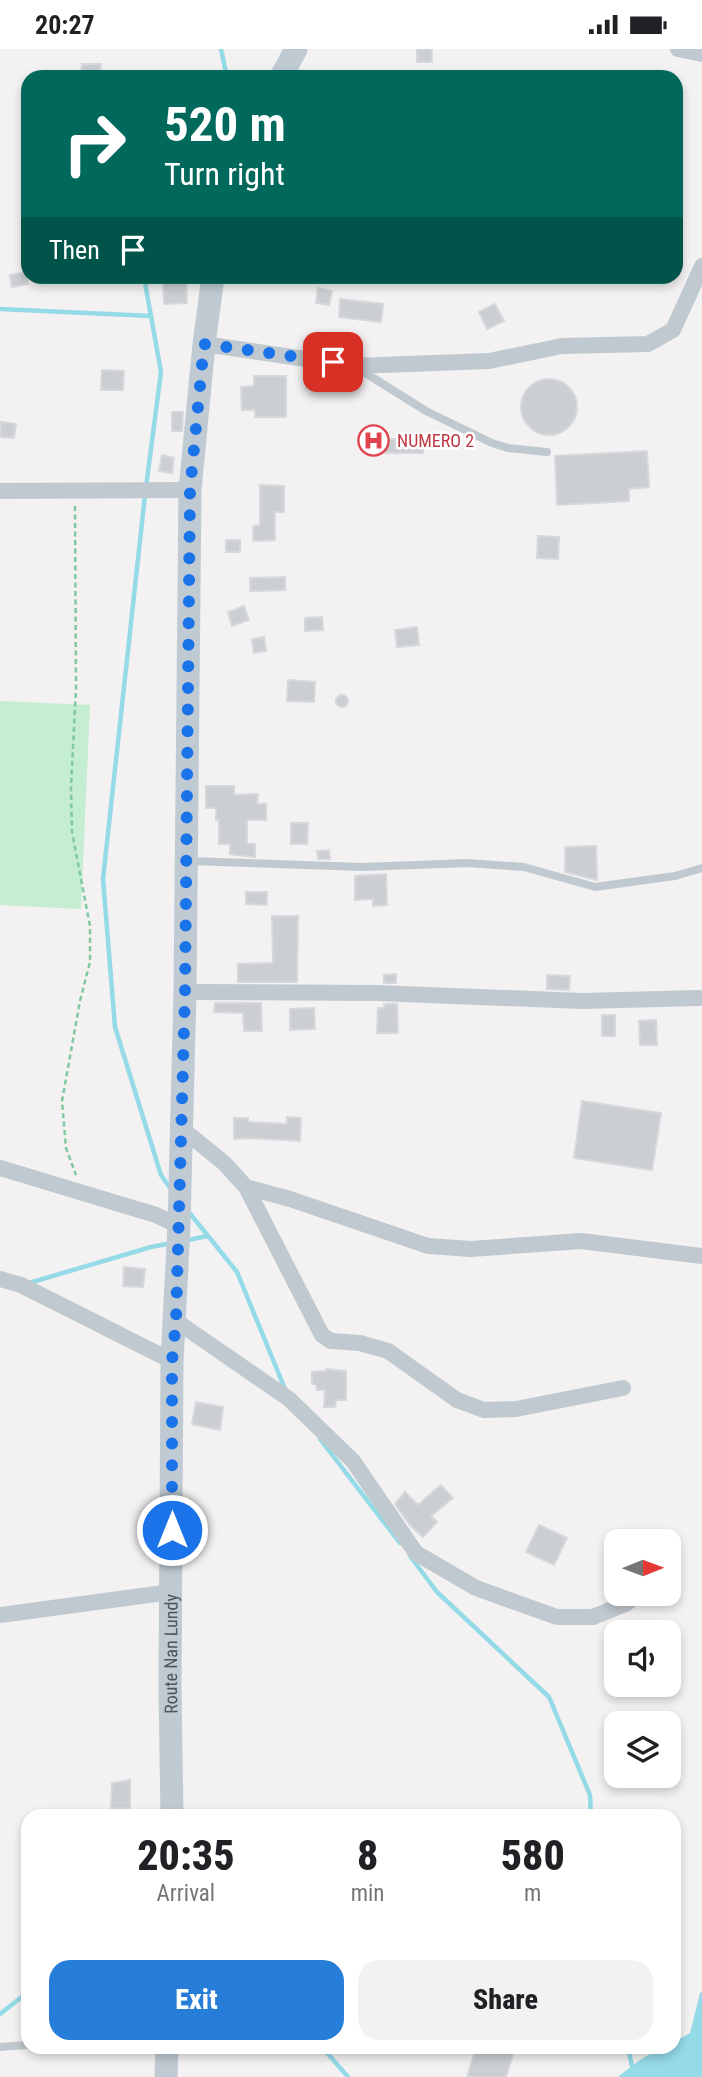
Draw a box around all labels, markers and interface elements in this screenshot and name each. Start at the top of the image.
text: 20:27 [35,10,95,40]
text: 520 m [164,96,286,153]
icon: right [49,98,140,189]
text: Turn right [164,155,285,193]
icon: arrive [114,231,152,269]
text: Then [49,235,100,265]
pin [303,332,363,392]
icon: arrive [314,343,352,381]
hospital icon: NUMERO 2 [357,423,391,457]
place label: NUMERO 2 [397,430,474,451]
position arrow [135,1493,209,1567]
north arrow [604,1529,681,1607]
map controls [604,1529,681,1788]
street label: Route Nan Lundy [159,1593,181,1714]
button: sound [604,1620,681,1697]
button: layers [604,1711,681,1788]
text: 20:35 [137,1831,234,1880]
text: 8 [357,1831,378,1880]
text: 580 [501,1831,565,1880]
text: Arrival [157,1880,215,1907]
text: min [351,1880,384,1907]
text: m [524,1880,541,1907]
button: Exit [49,1960,344,2040]
button: Share [358,1960,653,2040]

